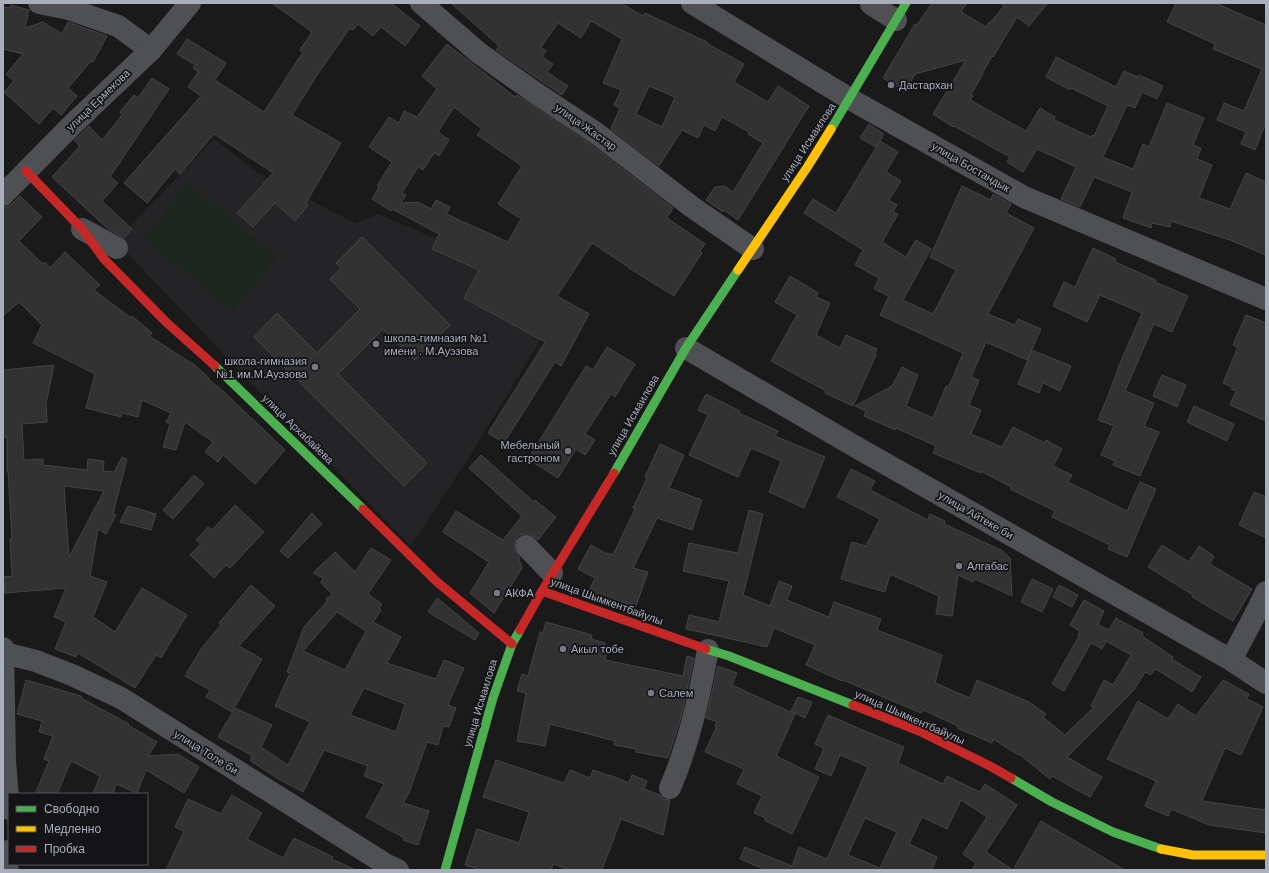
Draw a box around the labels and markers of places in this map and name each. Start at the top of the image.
place label: Дастархан [899,79,953,91]
marker: Дастархан [886,80,896,90]
place label: школа-гимназия №1 имени . М.Ауэзова [384,332,488,357]
marker: школа-гимназия №1 имени . М.Ауэзова [371,339,381,349]
place label: школа-гимназия №1 им.М.Ауэзова [216,355,308,380]
marker: школа-гимназия №1 им.М.Ауэзова [310,362,320,372]
place label: Мебельный гастроном [501,439,560,464]
marker: Мебельный гастроном [563,446,573,456]
place label: Алгабас [967,560,1009,572]
marker: Алгабас [954,561,964,571]
place label: АКФА [505,587,534,599]
marker: АКФА [492,588,502,598]
place label: Акыл тобе [571,643,624,655]
marker: Акыл тобе [558,644,568,654]
place label: Салем [659,687,693,699]
marker: Салем [646,688,656,698]

